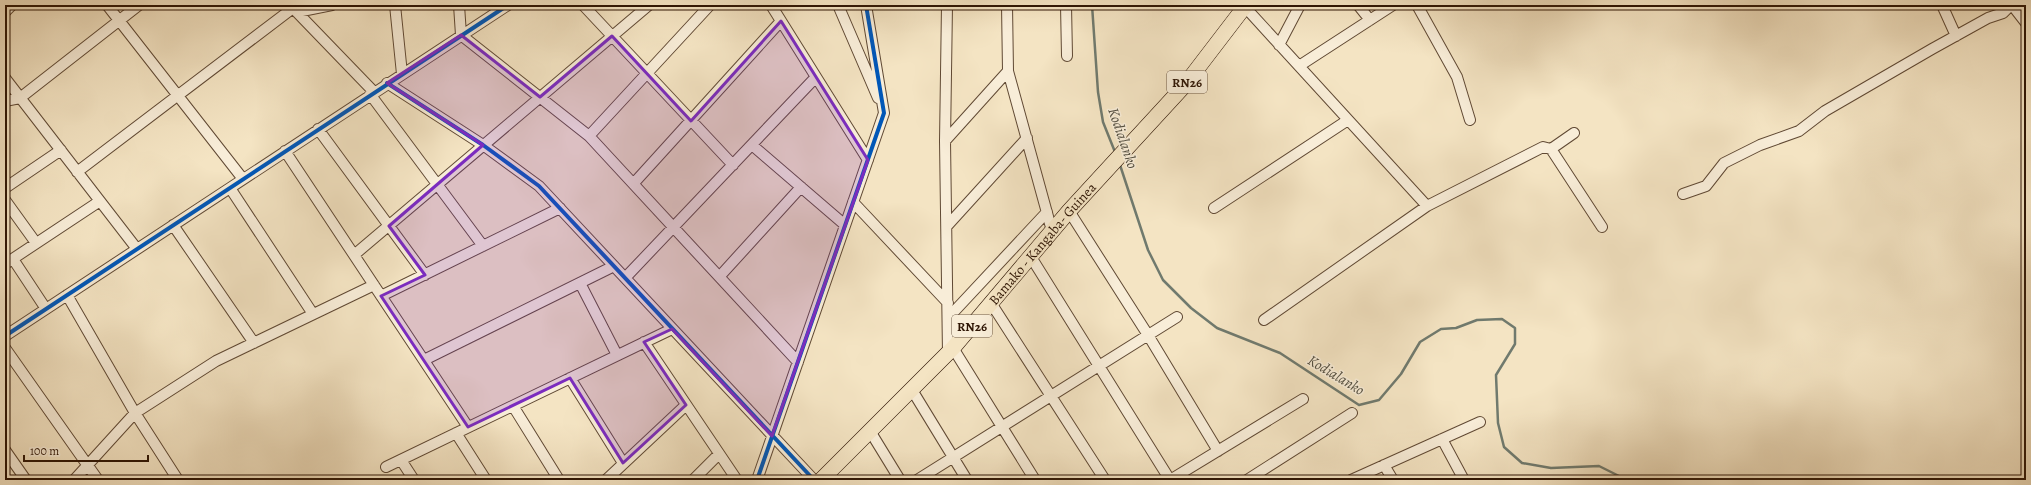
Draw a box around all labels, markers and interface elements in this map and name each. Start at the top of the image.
road number: RN26 [1167,71,1207,93]
water label: Kodialanko [1103,105,1143,171]
street label: Bamako - Kangaba- Guinea [984,178,1101,309]
road number: RN26 [952,315,992,337]
water label: Kodialanko [1304,350,1368,400]
scale bar [24,437,148,463]
text: 100 m [30,443,59,459]

